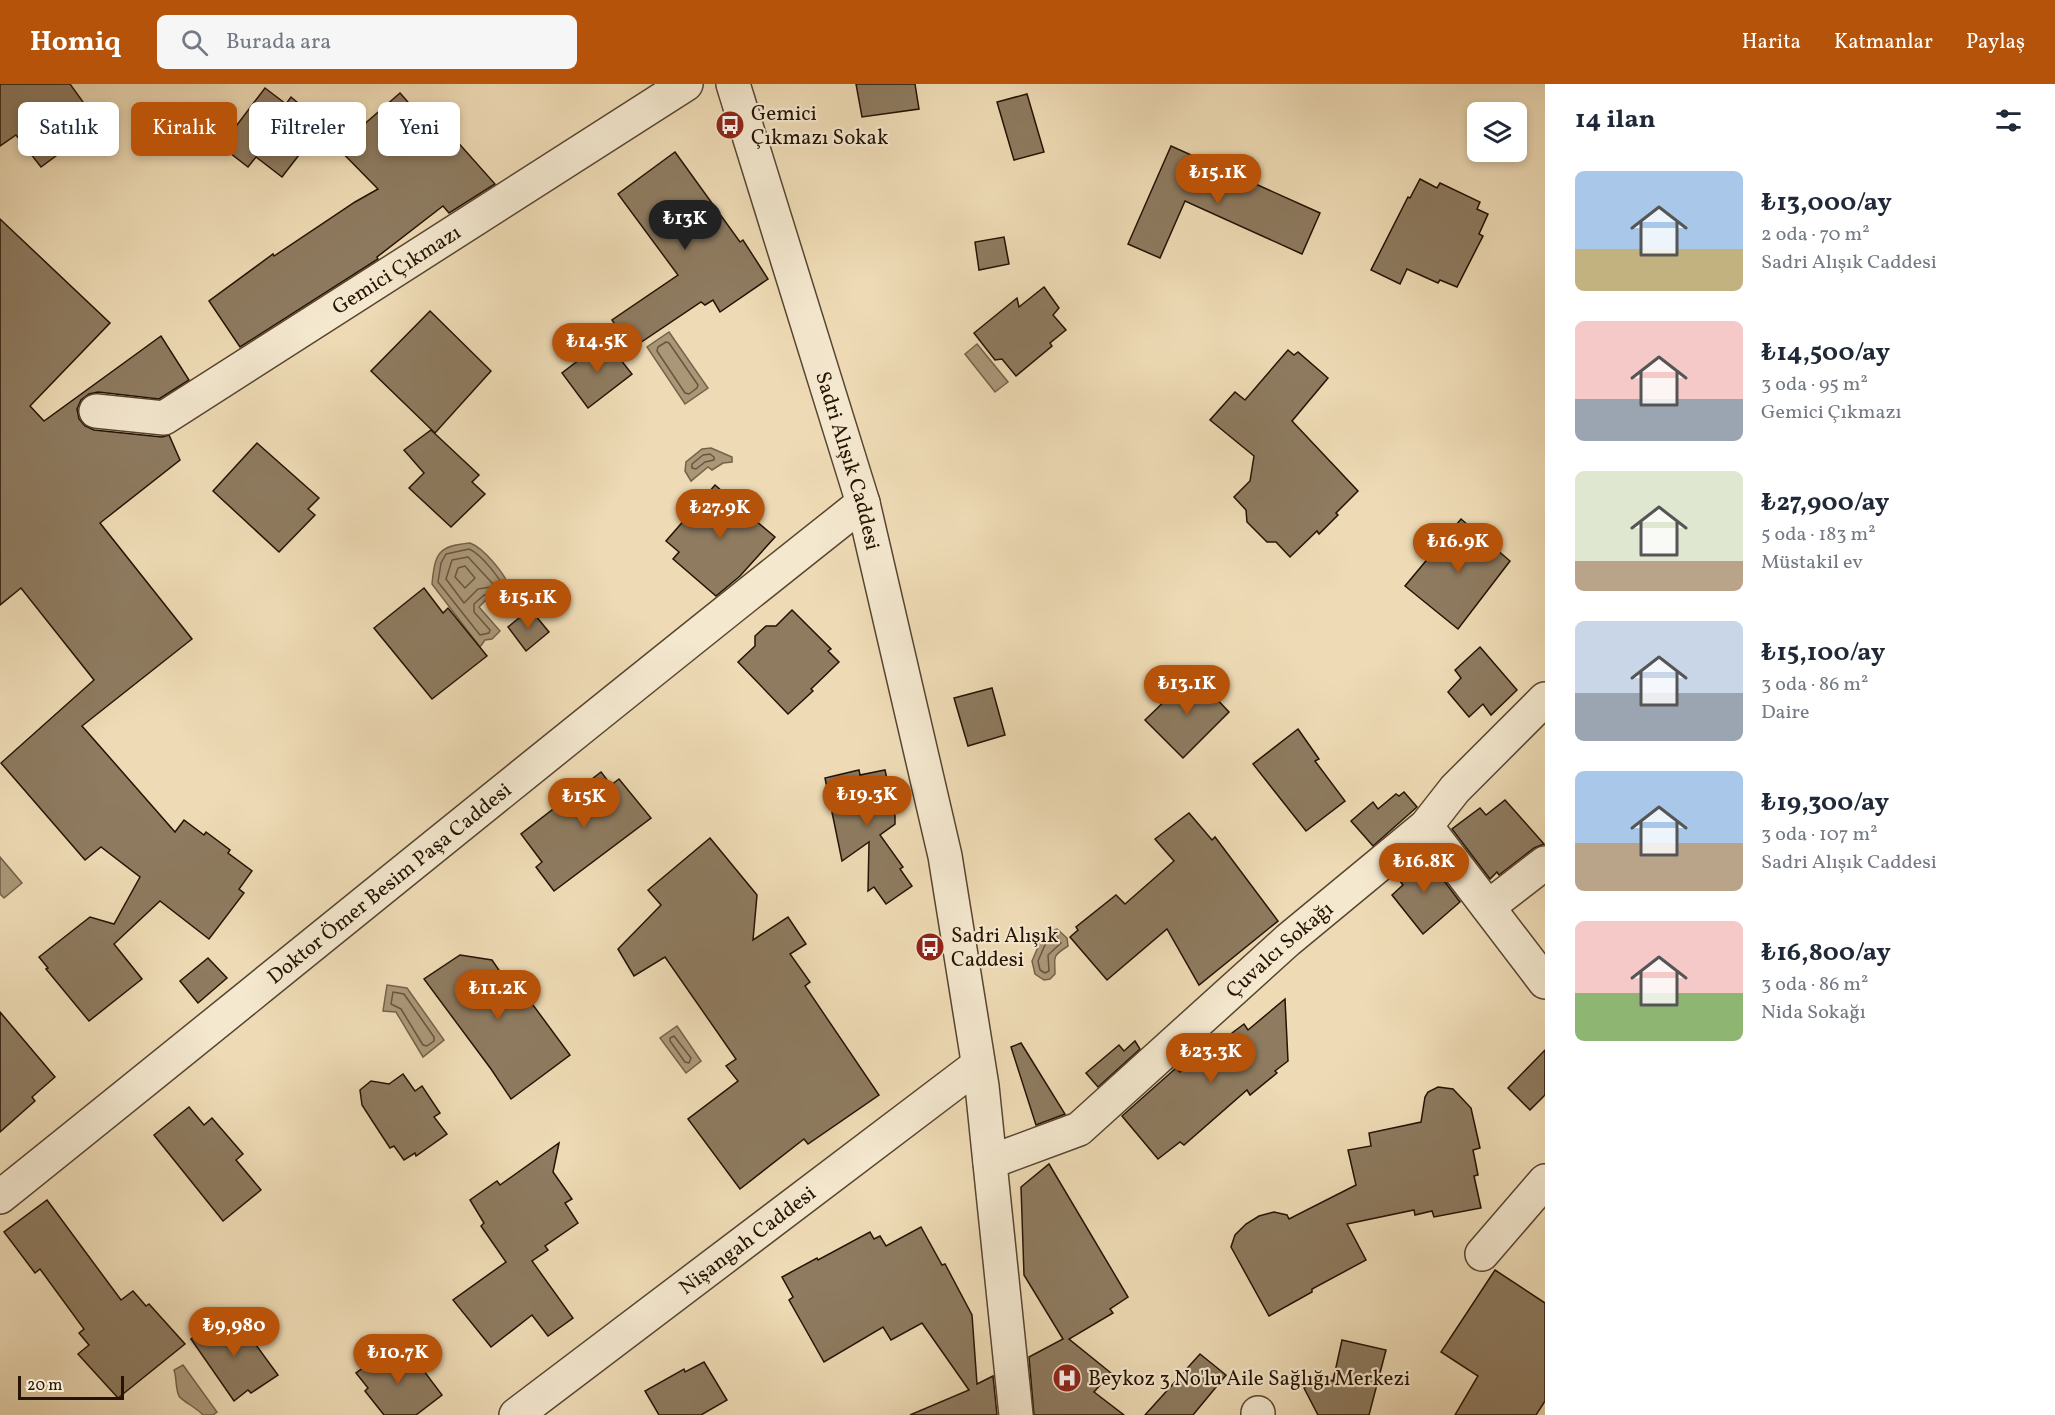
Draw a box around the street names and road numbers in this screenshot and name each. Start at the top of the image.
street label: Gemici Çıkmazı [327,219,467,323]
street label: Sadri Alışık Caddesi [807,368,886,553]
street label: Doktor Ömer Besim Paşa Caddesi [262,776,518,992]
street label: Çuvalcı Sokağı [1220,895,1340,1005]
street label: Nişangah Caddesi [674,1180,823,1302]

